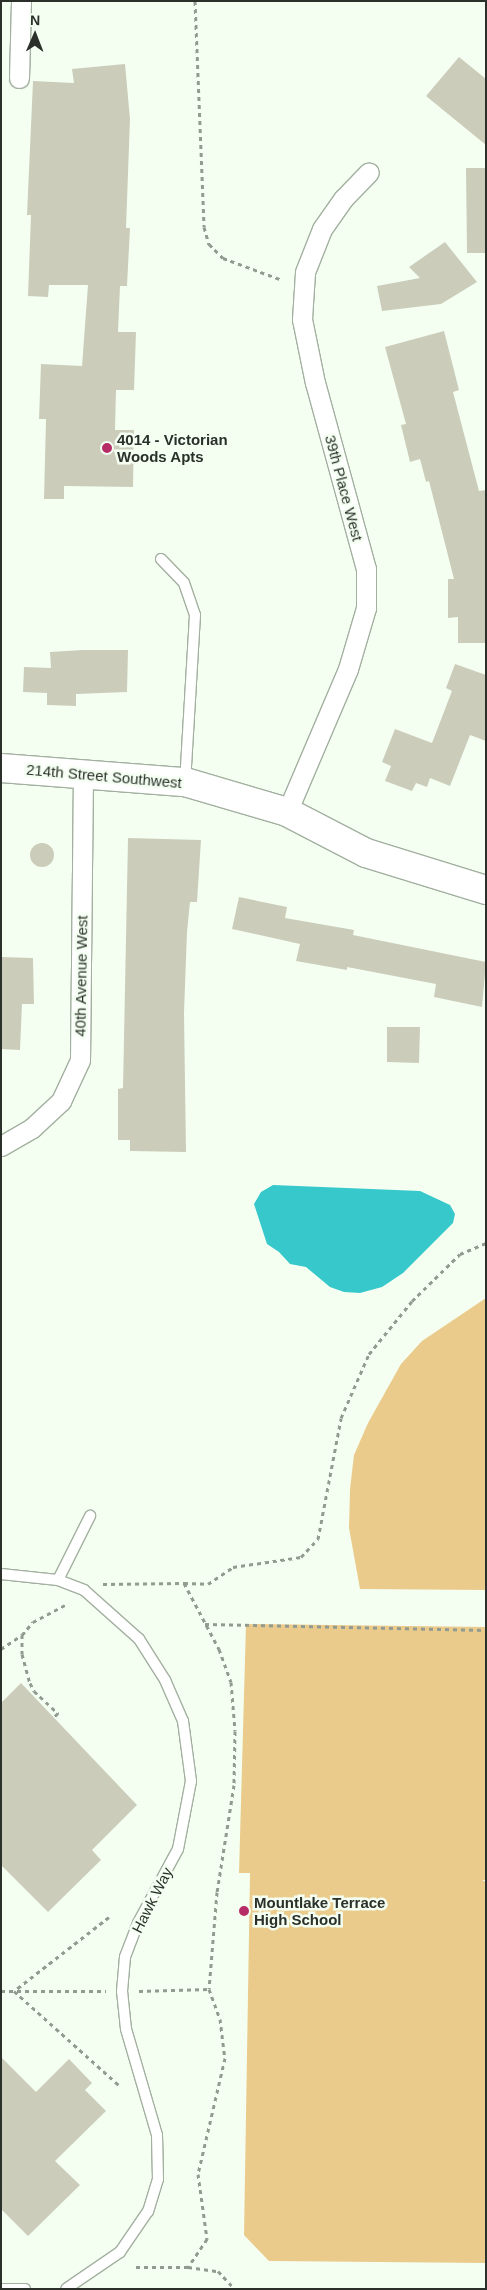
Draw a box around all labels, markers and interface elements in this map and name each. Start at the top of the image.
north arrow [10,10,60,60]
text: N [30,12,40,28]
place label: 4014 - Victorian Woods Apts [117,430,228,465]
street label: 39th Place West [321,433,367,543]
marker: 4014 - Victorian Woods Apts [101,442,113,454]
street label: 214th Street Southwest [26,760,182,792]
street label: 40th Avenue West [71,915,91,1037]
street label: Hawk Way [128,1864,176,1936]
place label: Mountlake Terrace High School [254,1893,385,1928]
marker: Mountlake Terrace High School [238,1905,250,1917]

